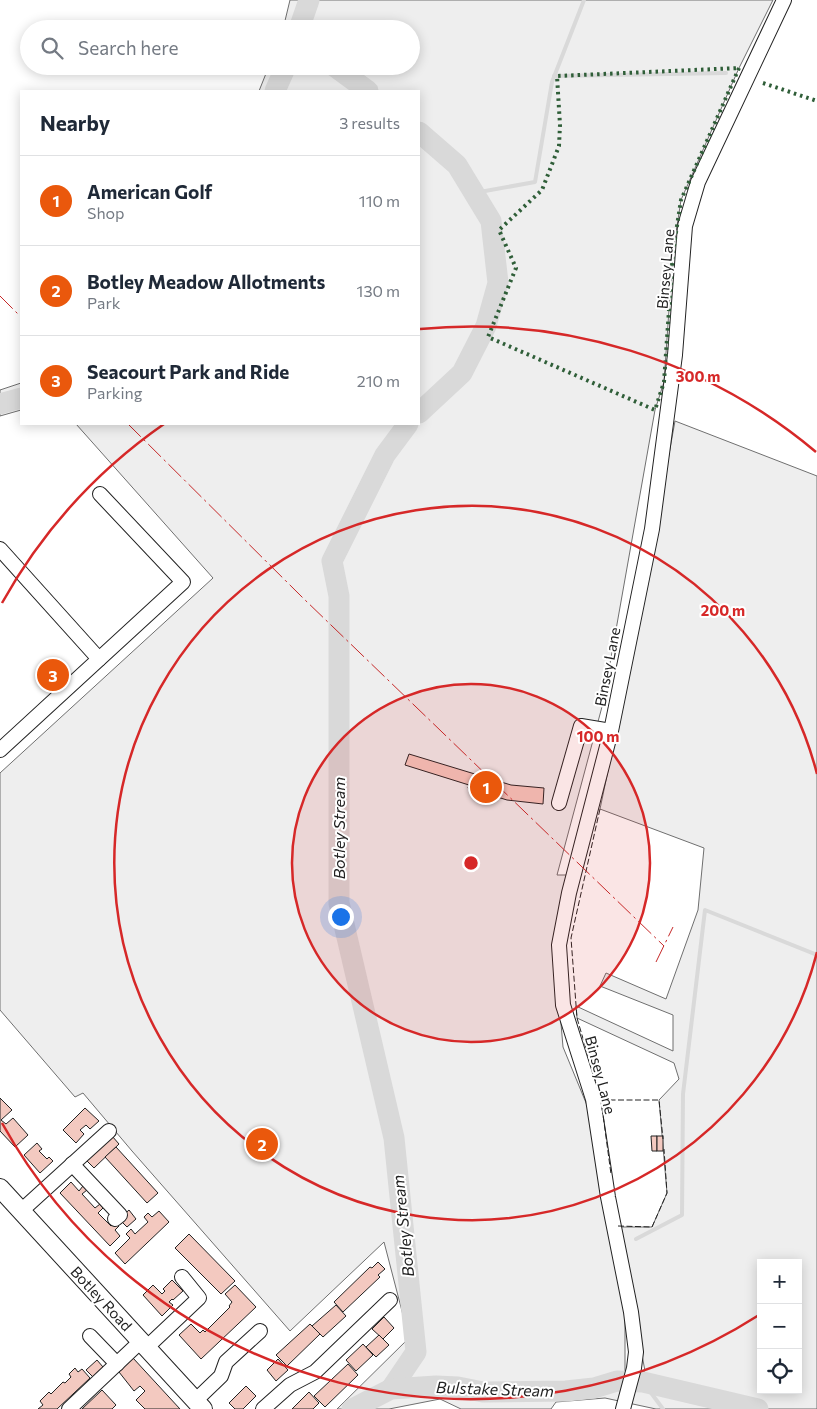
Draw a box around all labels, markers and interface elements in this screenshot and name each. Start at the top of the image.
search box [20,20,420,75]
icon: search [38,34,66,62]
text: Search here [78,36,178,59]
text: Nearby [40,110,110,135]
text: 3 results [339,113,400,132]
text: American Golf [87,180,212,203]
text: 1 [52,191,60,210]
text: 110 m [359,191,400,210]
text: Shop [87,203,125,222]
street label: Binsey Lane [653,228,677,310]
text: Botley Meadow Allotments [87,270,325,293]
text: 2 [51,281,61,300]
text: 130 m [357,281,400,300]
text: Park [87,293,120,312]
text: Seacourt Park and Ride [87,360,289,383]
text: 300 m [676,367,720,385]
text: 3 [51,371,61,390]
text: 210 m [357,371,400,390]
text: Parking [87,383,142,402]
text: 200 m [701,601,745,619]
street label: Binsey Lane [591,626,624,708]
pin: 3 [37,656,69,694]
text: 100 m [577,727,619,745]
pin: 1 [470,768,502,806]
water label: Botley Stream [329,777,348,879]
centre of rings [462,854,480,872]
your location [328,904,354,930]
street label: Binsey Lane [582,1034,620,1116]
pin: 2 [246,1125,278,1163]
water label: Botley Stream [388,1174,417,1278]
map controls [757,1259,802,1394]
button: + [757,1259,802,1304]
street label: Botley Road [67,1262,136,1334]
button: − [757,1304,802,1349]
button: locate [757,1349,802,1394]
water label: Bulstake Stream [436,1377,554,1400]

